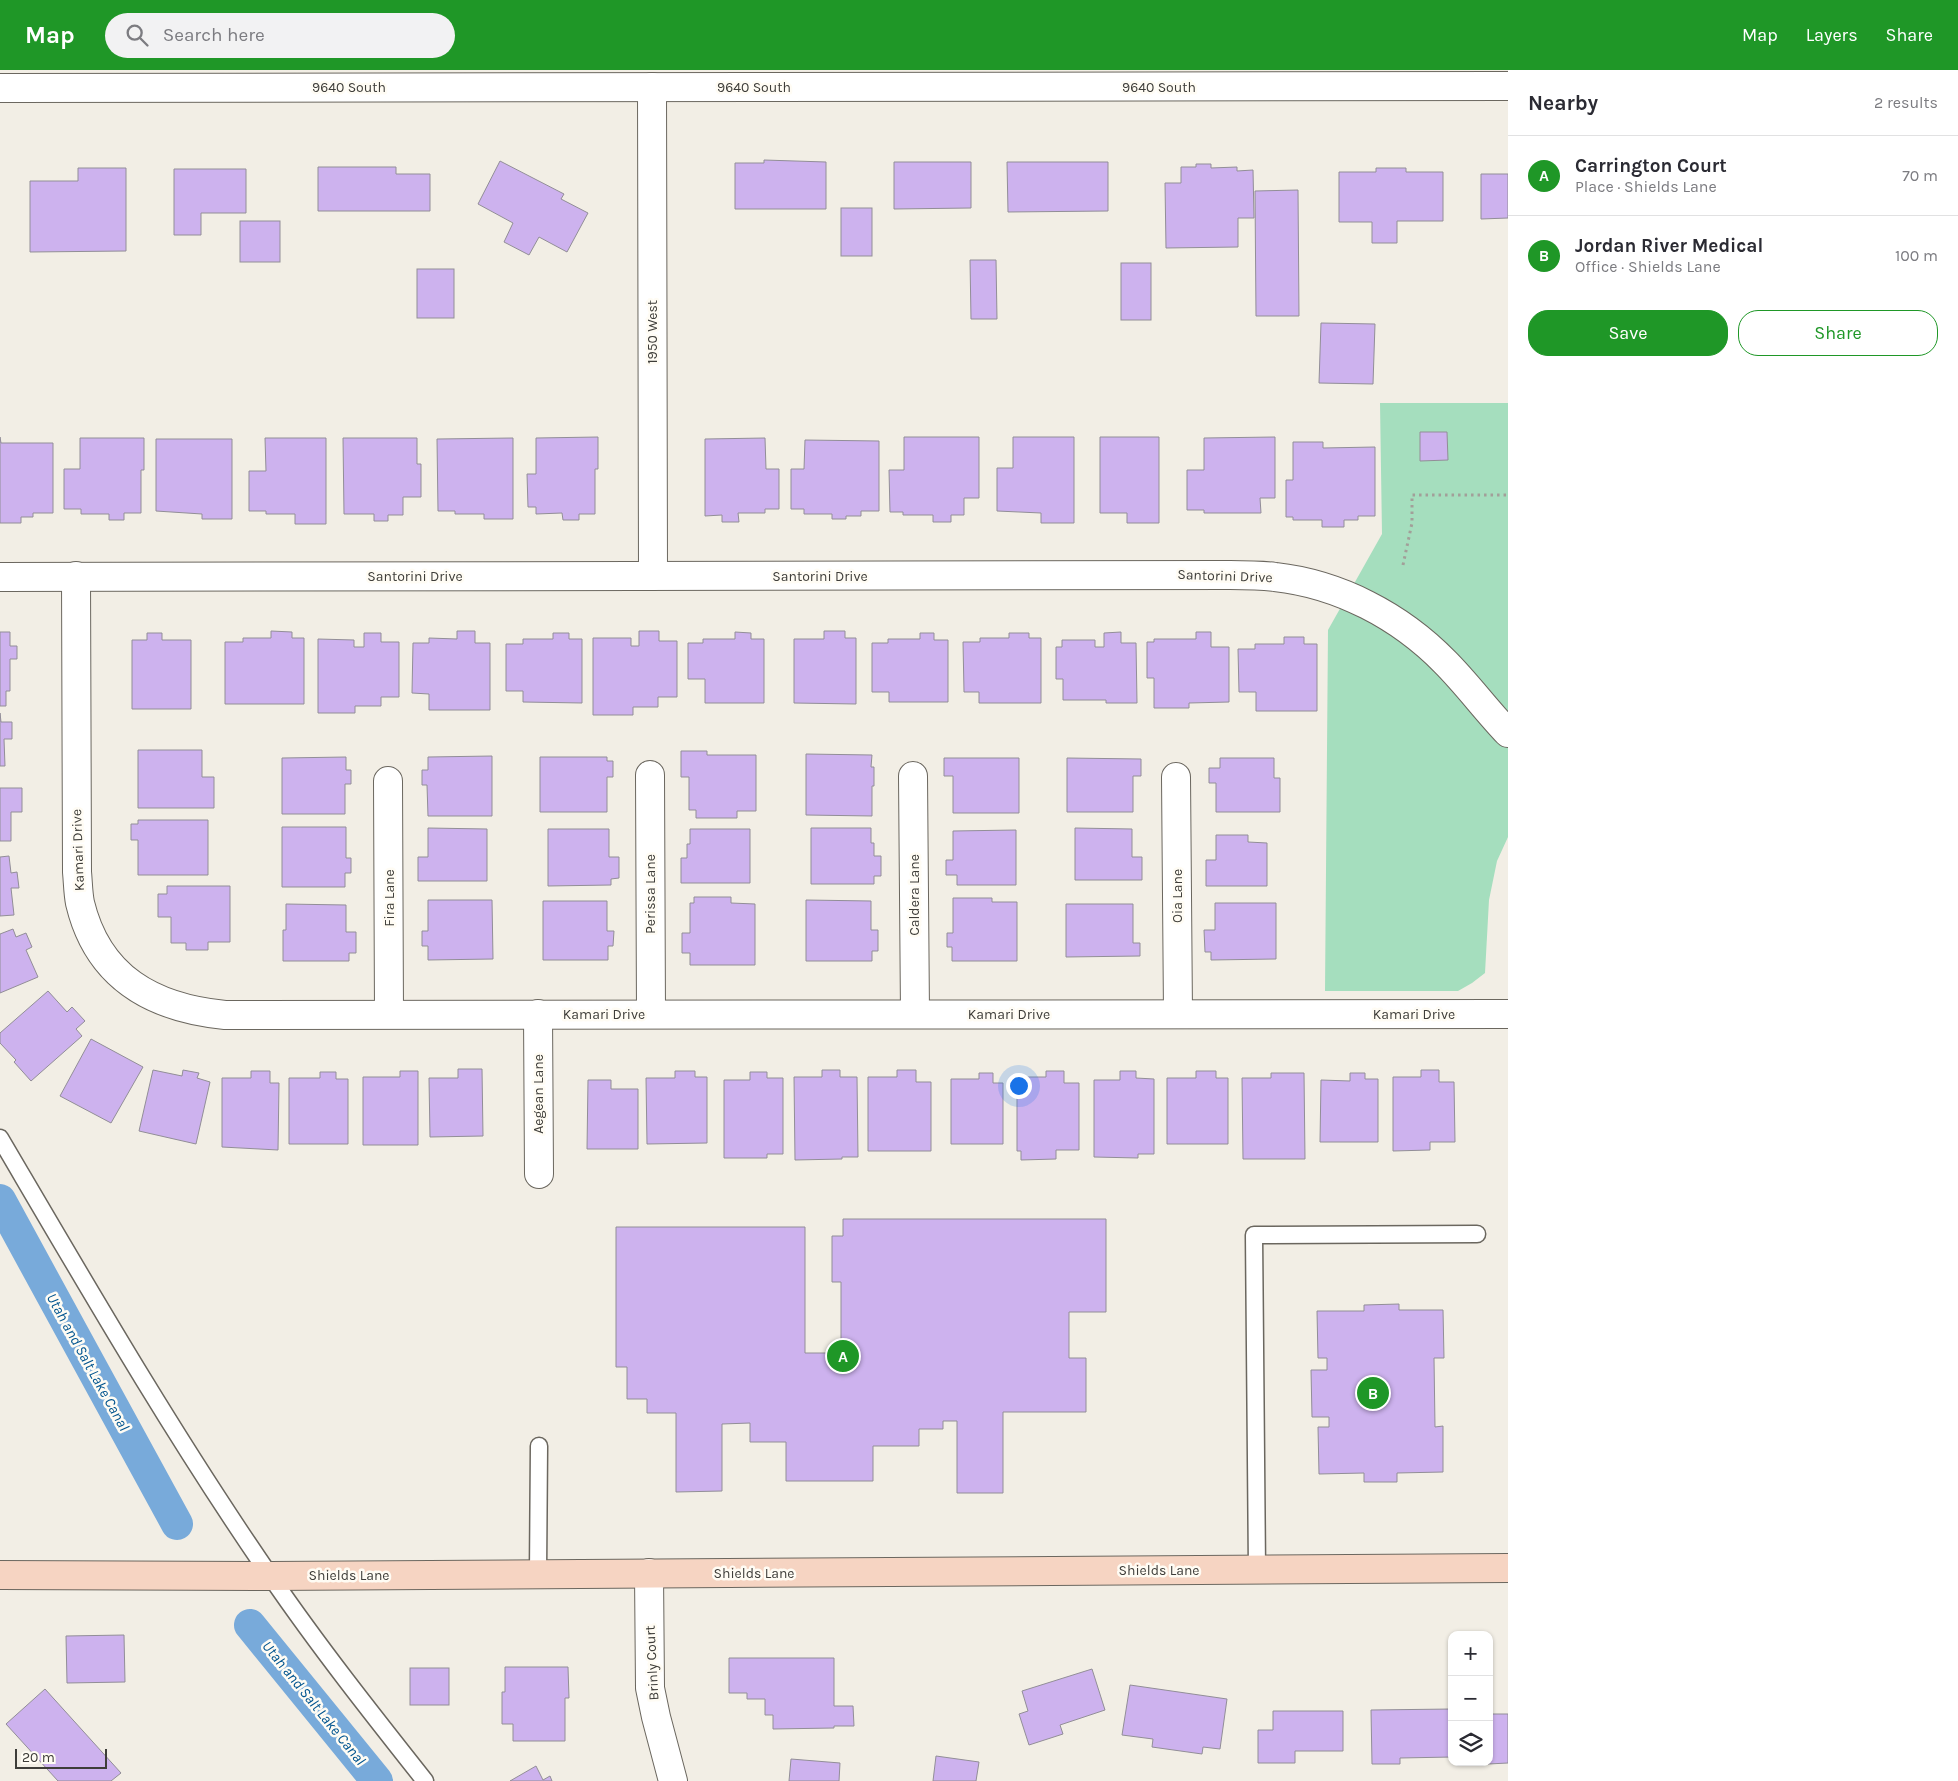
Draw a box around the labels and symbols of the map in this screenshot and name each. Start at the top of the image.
street label: 9640 South [312,79,386,96]
street label: 9640 South [717,79,791,96]
street label: 9640 South [1122,79,1196,96]
street label: 1950 West [644,300,661,364]
street label: Santorini Drive [1177,566,1273,586]
street label: Santorini Drive [367,568,463,585]
street label: Santorini Drive [772,568,868,585]
street label: Kamari Drive [68,809,88,891]
street label: Perissa Lane [642,854,659,934]
street label: Caldera Lane [906,854,923,936]
street label: Fira Lane [381,869,398,927]
street label: Oia Lane [1169,869,1186,923]
street label: Kamari Drive [563,1006,645,1023]
street label: Kamari Drive [968,1006,1050,1023]
street label: Kamari Drive [1373,1006,1455,1023]
street label: Aegean Lane [530,1054,547,1134]
your location [1006,1073,1032,1099]
water label: Utah and Salt Lake Canal [43,1290,133,1434]
pin: A [827,1337,859,1375]
pin: B [1357,1374,1389,1412]
street label: Shields Lane [1118,1562,1200,1579]
street label: Shields Lane [713,1565,795,1582]
street label: Shields Lane [308,1567,390,1584]
street label: Brinly Court [642,1625,662,1701]
water label: Utah and Salt Lake Canal [258,1637,370,1769]
scale bar [15,1746,108,1769]

